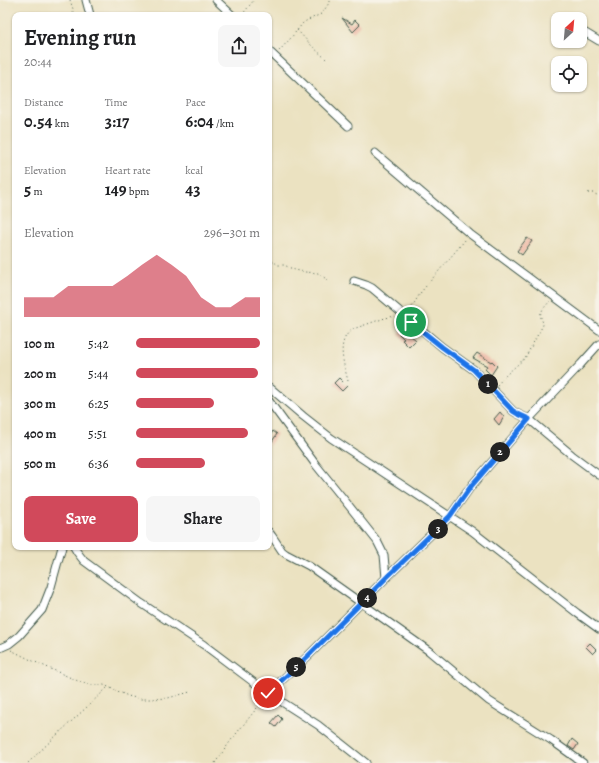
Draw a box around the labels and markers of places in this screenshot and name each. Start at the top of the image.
pin [394,305,428,339]
pin: 1 [478,374,498,394]
pin: 2 [490,442,510,462]
pin: 3 [428,519,448,539]
pin: 4 [357,588,377,608]
pin: 5 [286,657,306,677]
pin [251,676,285,710]

